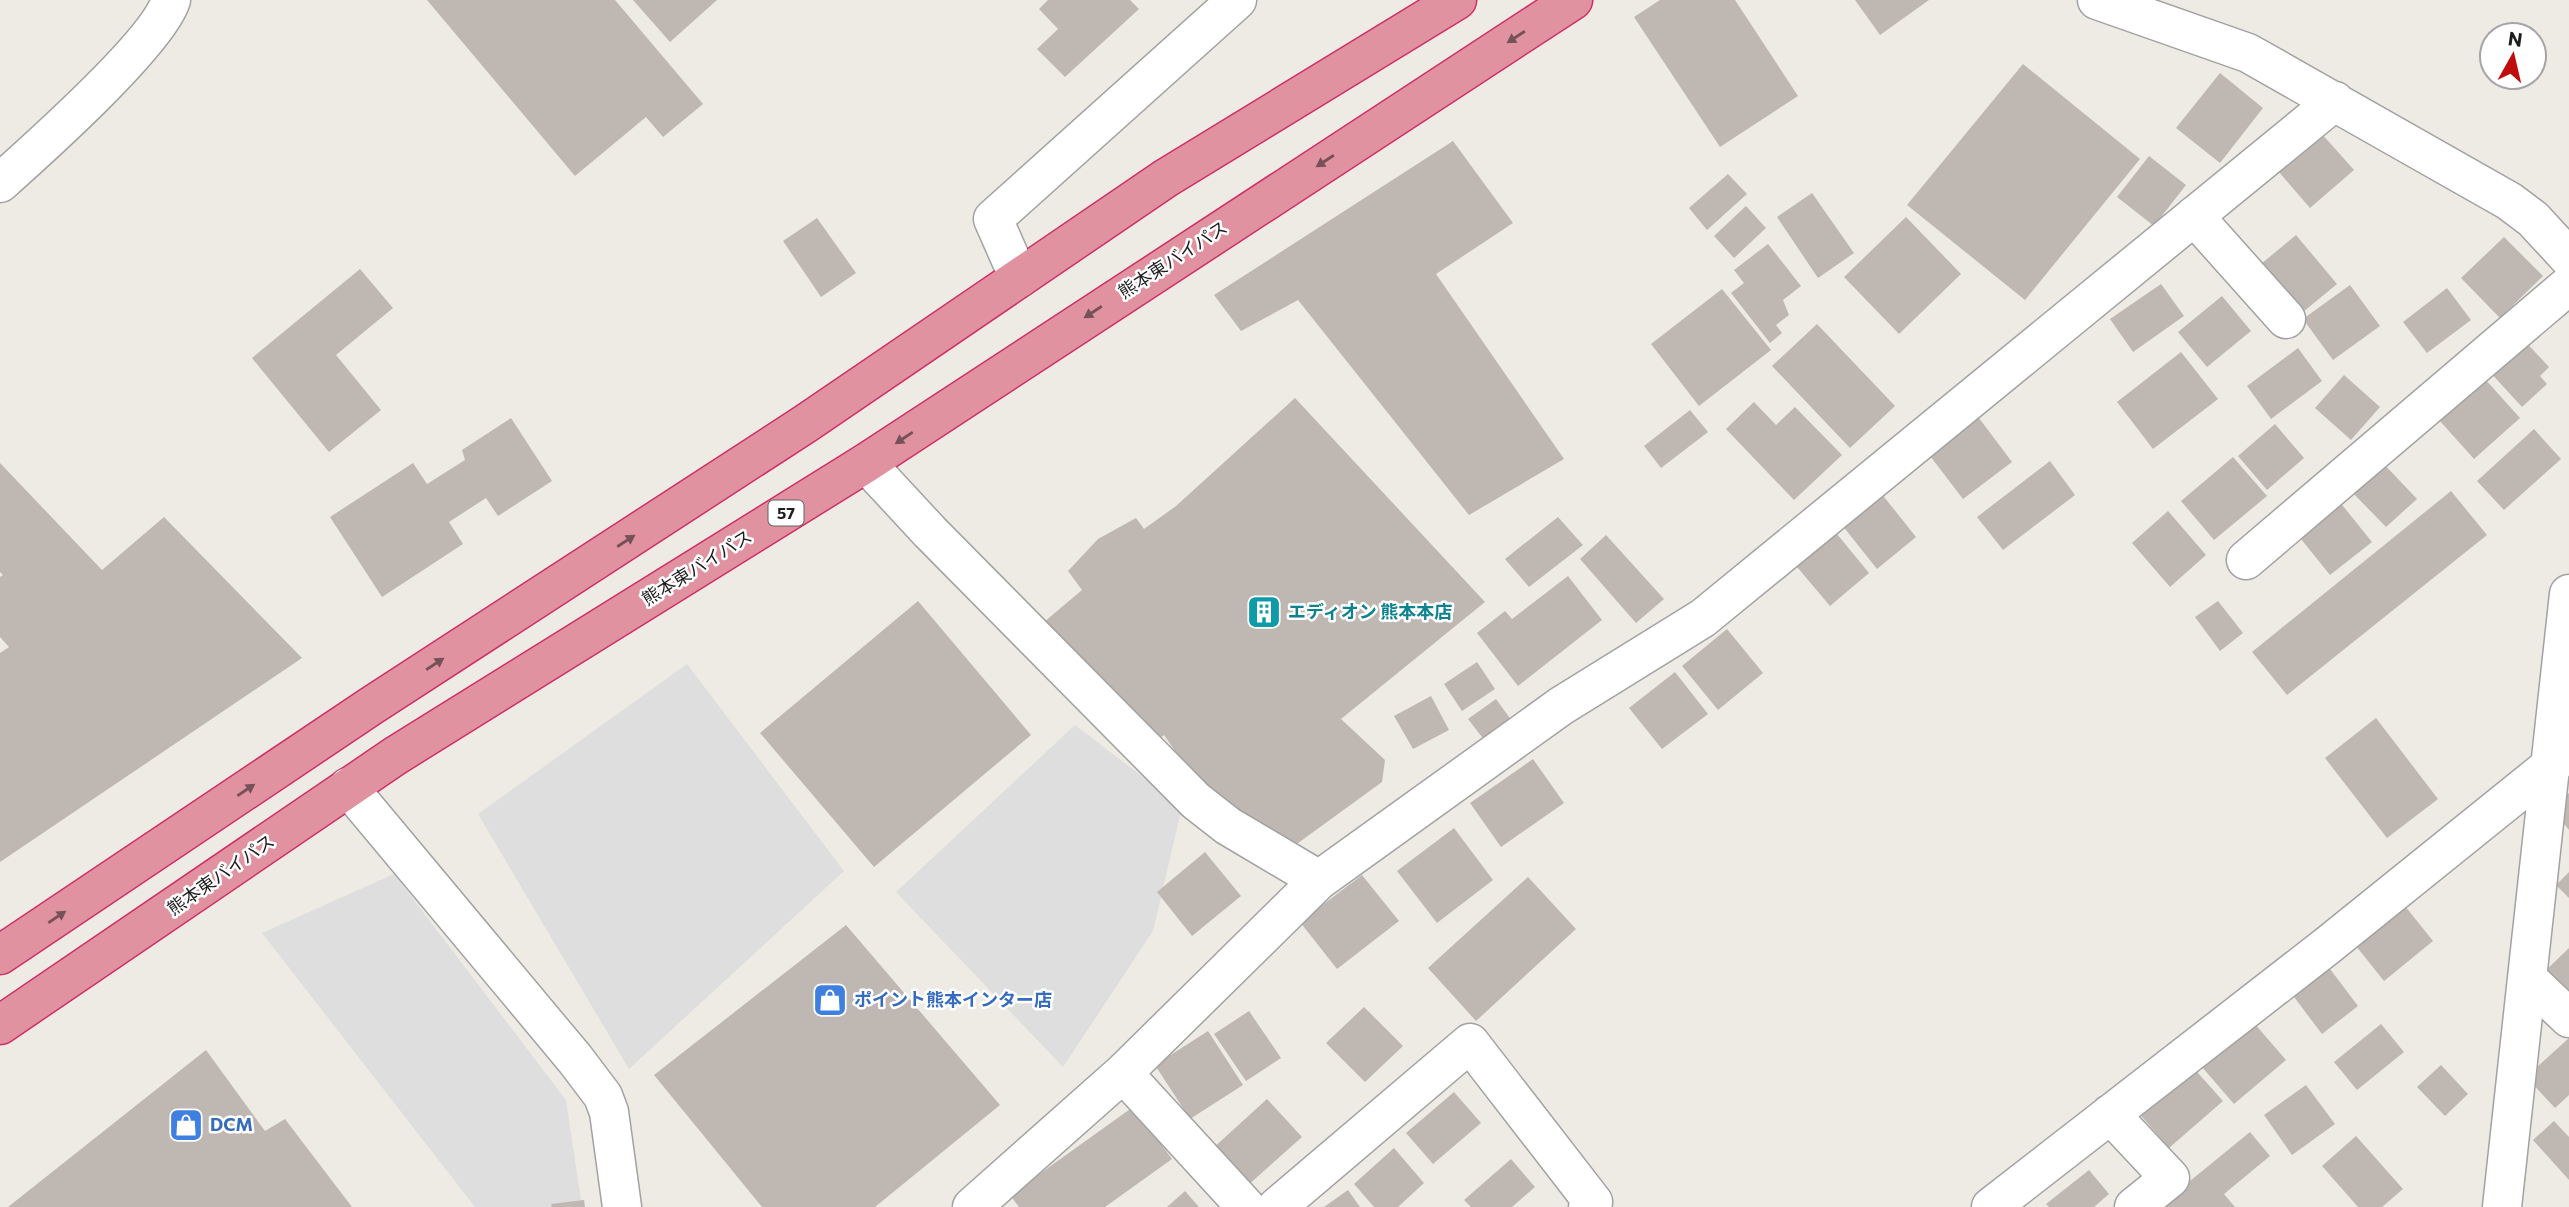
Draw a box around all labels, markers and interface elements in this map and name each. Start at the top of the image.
north arrow [2478,21,2548,91]
text: N [2507,26,2524,51]
one-way arrow [1506,31,1526,44]
one-way arrow [1315,155,1335,168]
street label: 熊本東バイパス [1114,216,1231,303]
one-way arrow [1084,306,1103,319]
one-way arrow [895,431,913,445]
road number: 57 [768,500,804,526]
street label: 熊本東バイパス [637,525,756,610]
one-way arrow [616,534,636,547]
building icon: エディオン 熊本本店 [1245,593,1283,631]
place label: エディオン 熊本本店 [1288,600,1452,622]
one-way arrow [425,658,445,671]
one-way arrow [236,784,255,797]
street label: 熊本東バイパス [163,829,278,919]
one-way arrow [47,911,66,924]
shop icon: ポイント熊本インター店 [811,981,849,1019]
place label: ポイント熊本インター店 [854,988,1052,1010]
shop icon: DCM [167,1106,205,1144]
place label: DCM [210,1113,253,1135]

